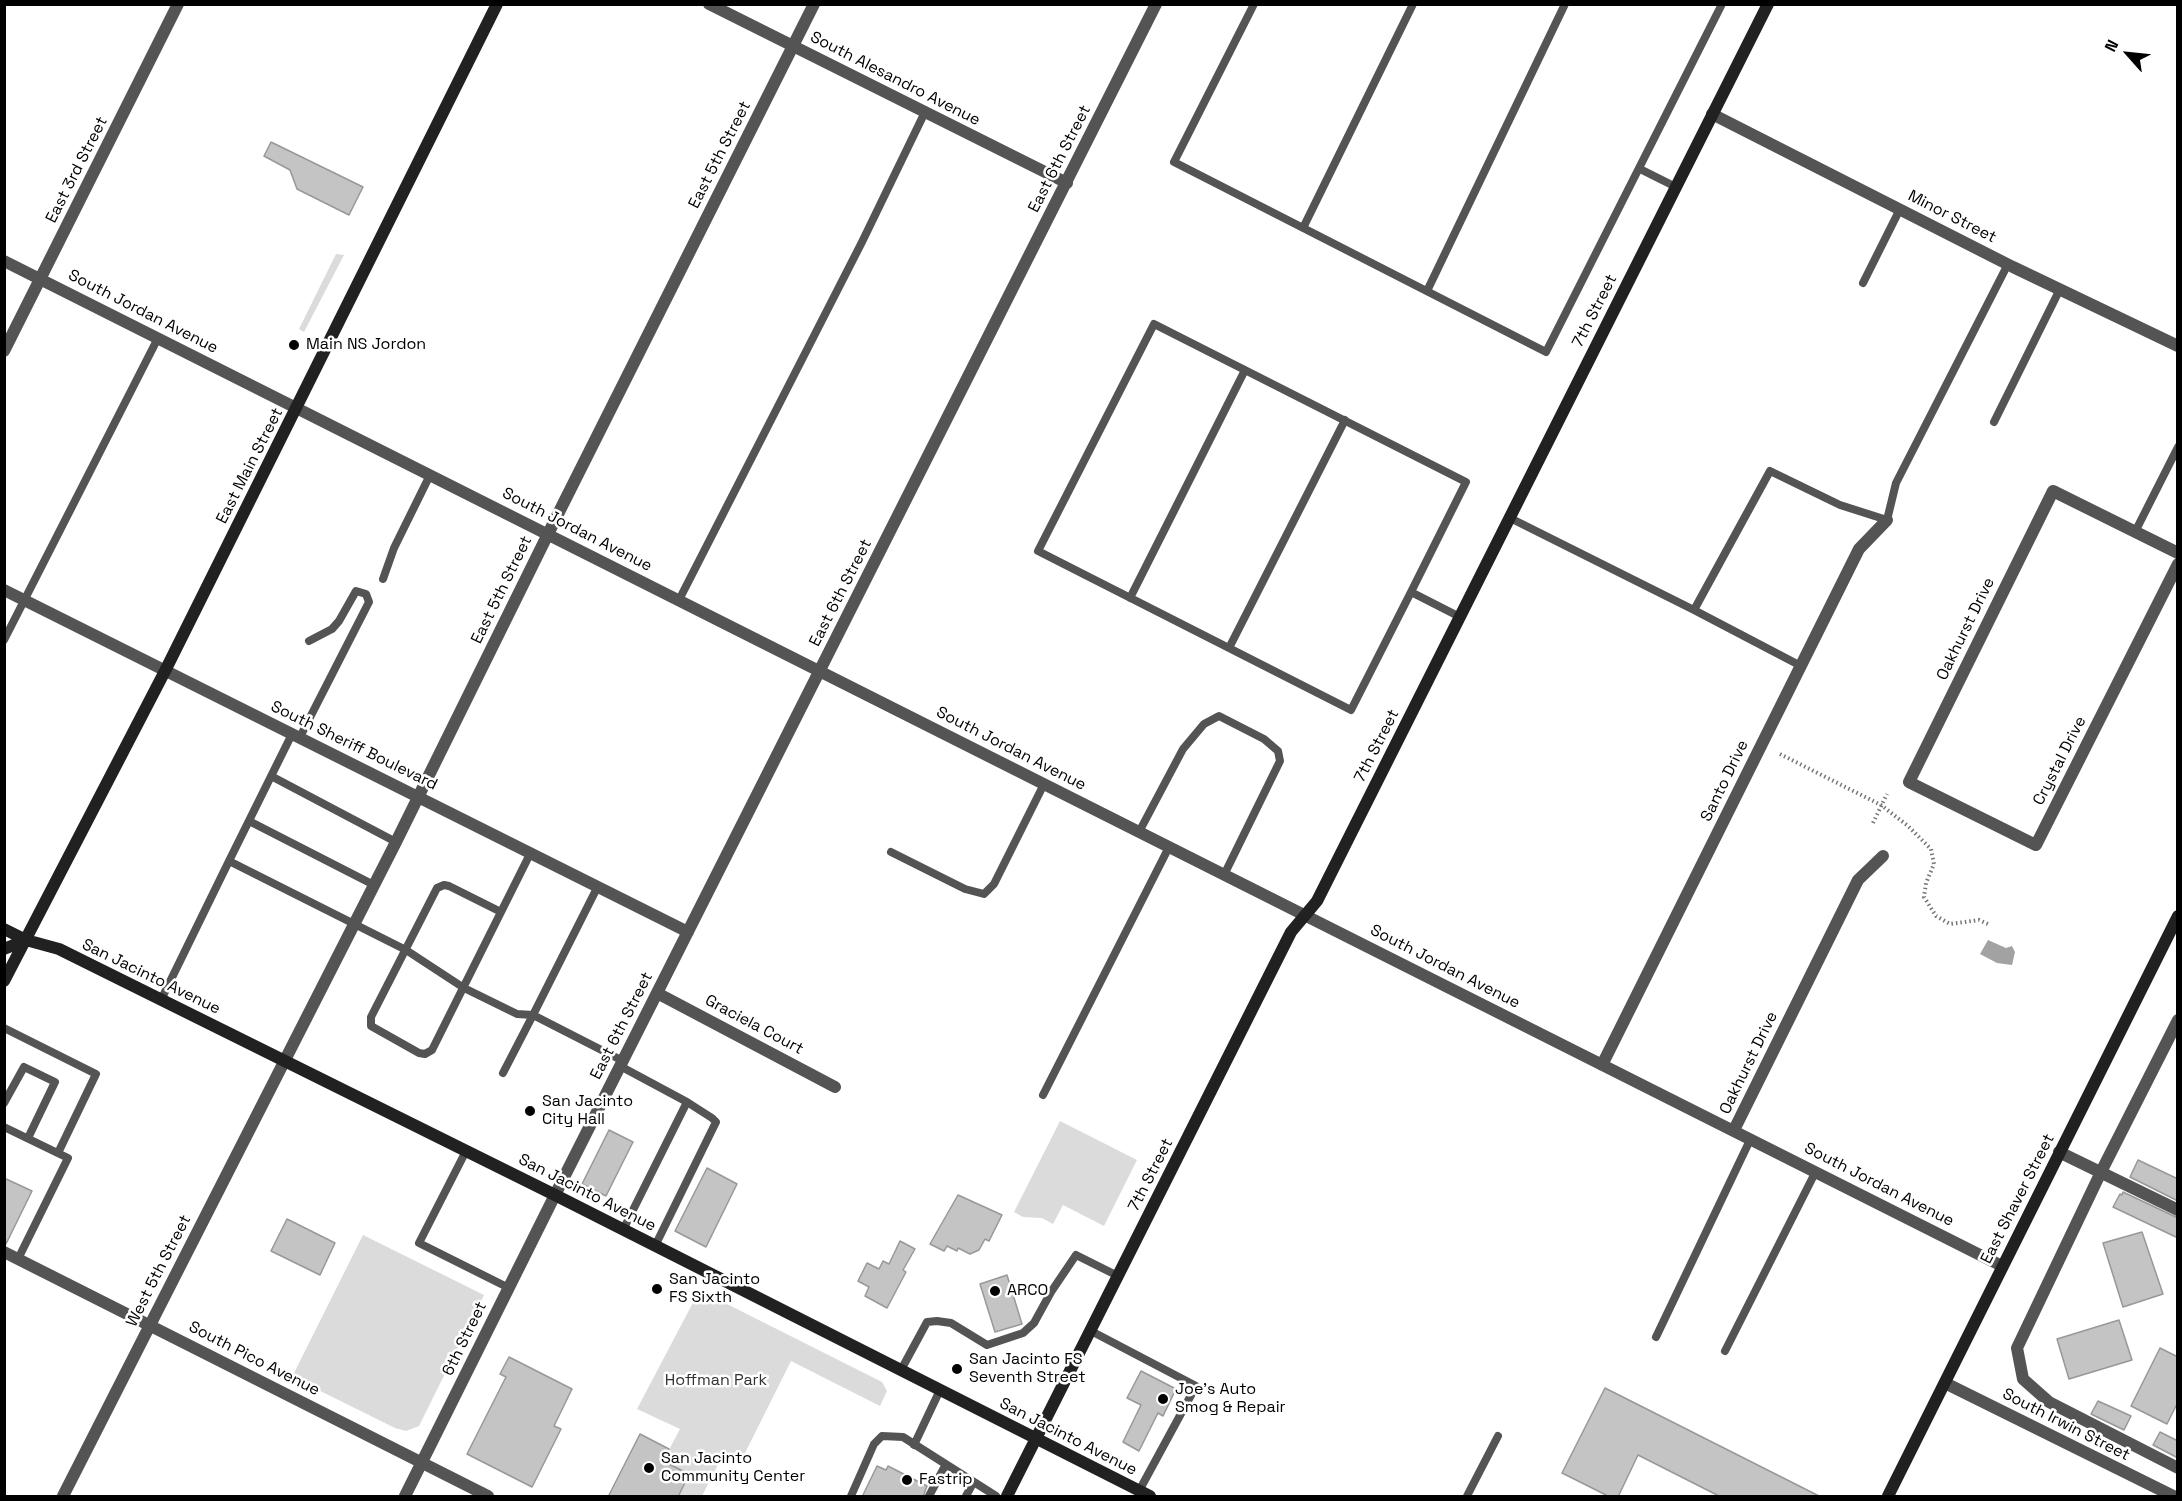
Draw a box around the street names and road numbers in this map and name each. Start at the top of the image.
street label: South Alesandro Avenue [807,28,983,130]
street label: East 5th Street [685,98,755,212]
street label: East 6th Street [1025,102,1095,216]
street label: East 3rd Street [42,114,112,226]
street label: Minor Street [1905,187,1999,247]
street label: South Jordan Avenue [65,266,221,358]
street label: 7th Street [1568,271,1622,351]
street label: East Main Street [212,405,288,527]
street label: South Jordan Avenue [499,484,655,576]
street label: East 5th Street [468,533,536,647]
street label: East 6th Street [806,536,876,650]
street label: Oakhurst Drive [1933,575,1999,683]
street label: South Sheriff Boulevard [268,697,440,795]
street label: South Jordan Avenue [933,703,1089,795]
street label: 7th Street [1350,706,1404,786]
street label: Crystal Drive [2029,713,2091,809]
street label: Santo Drive [1697,737,1753,825]
street label: South Jordan Avenue [1367,921,1523,1013]
street label: San Jacinto Avenue [79,935,223,1019]
street label: East 6th Street [587,969,657,1083]
street label: Graciela Court [701,991,807,1059]
street label: Oakhurst Drive [1716,1009,1782,1117]
street label: East Shaver Street [1977,1131,2059,1267]
street label: 7th Street [1124,1135,1178,1215]
street label: South Jordan Avenue [1801,1139,1957,1231]
street label: San Jacinto Avenue [515,1150,659,1236]
street label: West 5th Street [123,1212,195,1330]
street label: 6th Street [439,1299,491,1379]
street label: South Pico Avenue [185,1318,323,1400]
street label: South Irwin Street [1999,1385,2133,1465]
street label: San Jacinto Avenue [996,1394,1140,1480]

